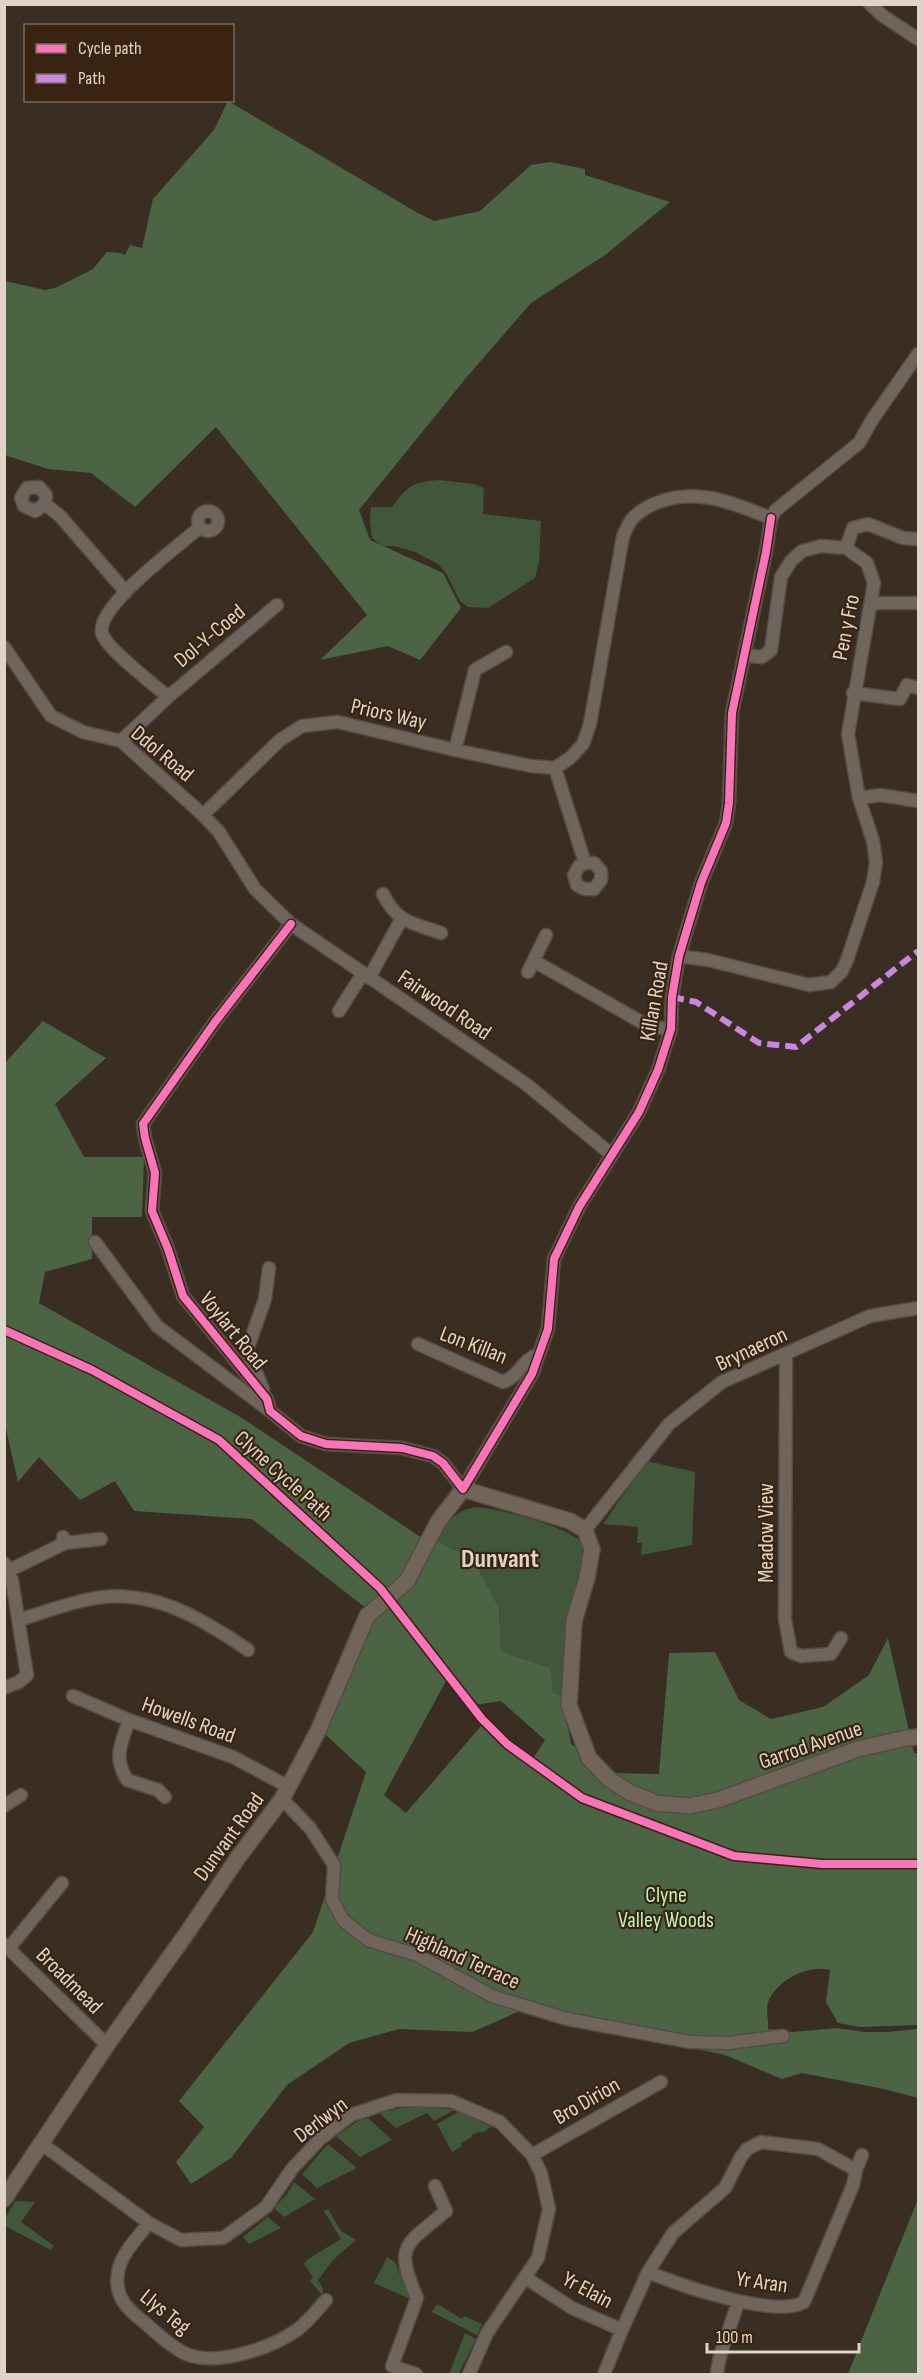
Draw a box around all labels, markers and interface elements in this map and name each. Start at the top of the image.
legend [24,24,234,102]
text: Cycle path [78,38,142,59]
text: Path [78,68,106,89]
street label: Pen y Fro [827,592,866,662]
street label: Dol-Y-Coed [169,599,251,674]
street label: Priors Way [348,693,430,736]
street label: Ddol Road [125,720,199,788]
street label: Killan Road [634,959,675,1043]
street label: Fairwood Road [392,964,496,1046]
street label: Voylart Road [193,1286,272,1375]
street label: Lon Killan [436,1320,511,1371]
street label: Brynaeron [711,1321,792,1378]
street label: Clyne Cycle Path [228,1425,338,1527]
street label: Meadow View [753,1483,780,1583]
district label: Dunvant [461,1544,539,1575]
street label: Howells Road [138,1691,239,1750]
street label: Garrod Avenue [755,1715,866,1776]
street label: Dunvant Road [188,1787,270,1886]
park label: Clyne Valley Woods [618,1882,714,1934]
street label: Highland Terrace [401,1921,524,1996]
street label: Broadmead [30,1942,108,2020]
street label: Bro Dirion [549,2072,625,2131]
street label: Derlwyn [289,2091,353,2149]
street label: Yr Elain [557,2266,617,2315]
street label: Yr Aran [734,2266,789,2299]
street label: Llys Teg [134,2284,196,2341]
scale bar [707,2316,858,2354]
text: 100 m [716,2327,753,2348]

